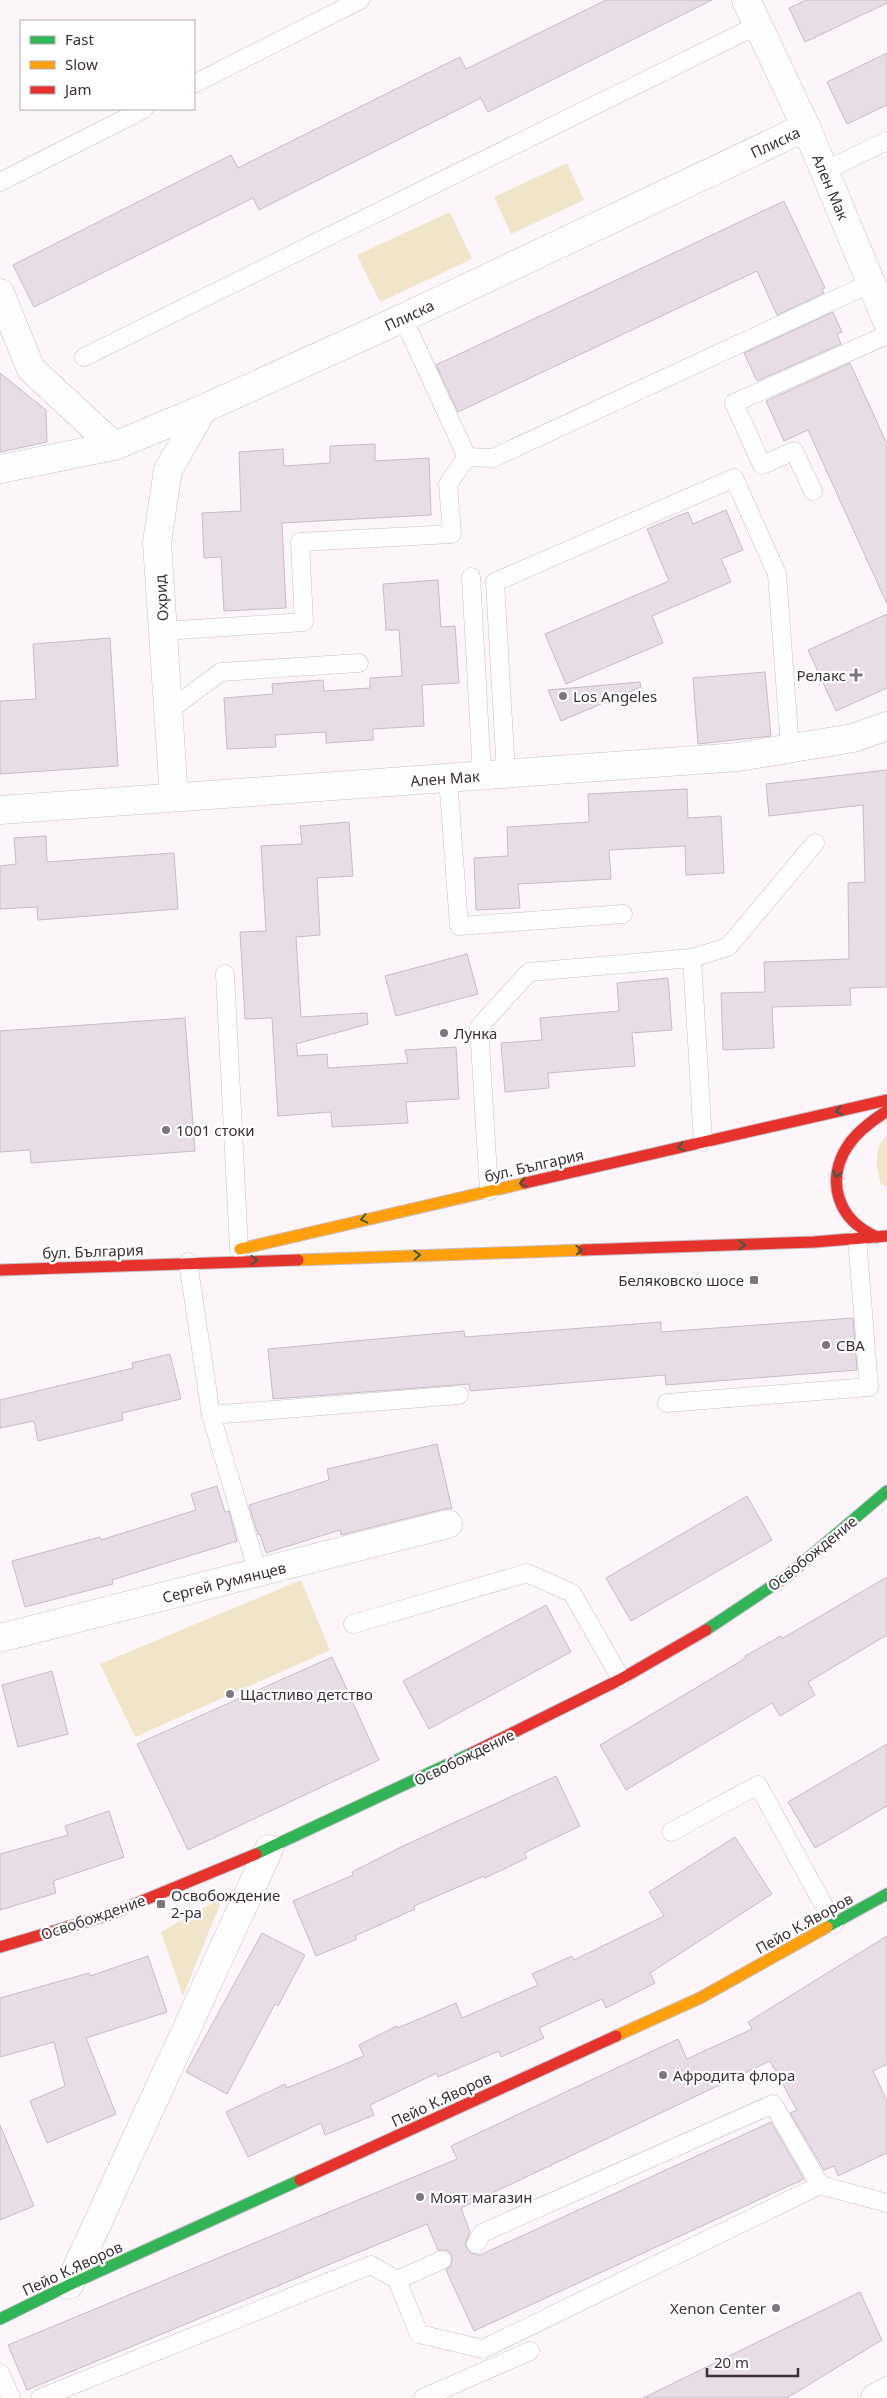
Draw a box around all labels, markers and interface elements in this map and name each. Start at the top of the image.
legend [20,20,195,110]
text: Fast [65,29,94,49]
text: Slow [65,54,98,74]
text: Jam [63,79,92,99]
street label: Плиска [747,122,803,162]
street label: Ален Мак [808,151,854,223]
street label: Плиска [381,295,437,335]
street label: Охрид [149,574,173,622]
place label: Релакс [797,665,846,685]
marker: Релакс [850,669,862,681]
place label: Los Angeles [573,686,657,706]
marker: Los Angeles [557,690,569,702]
street label: Ален Мак [410,766,480,790]
place label: Лунка [454,1023,497,1043]
marker: Лунка [438,1027,450,1039]
one-way arrow [835,1105,844,1116]
place label: 1001 стоки [176,1120,255,1140]
marker: 1001 стоки [160,1124,172,1136]
one-way arrow [677,1141,685,1152]
street label: бул. България [482,1144,586,1186]
one-way arrow [832,1170,843,1179]
one-way arrow [518,1177,527,1188]
one-way arrow [360,1213,369,1224]
street label: бул. България [42,1239,144,1263]
one-way arrow [738,1239,746,1250]
one-way arrow [575,1244,583,1255]
one-way arrow [414,1250,421,1260]
one-way arrow [251,1255,259,1266]
place label: Беляковско шосе [618,1270,744,1290]
marker: Беляковско шосе [748,1274,760,1286]
place label: CBA [836,1335,865,1355]
marker: CBA [820,1339,832,1351]
street label: Освобождение [763,1511,861,1595]
street label: Сергей Румянцев [160,1557,288,1607]
place label: Щастливо детство [240,1684,373,1704]
marker: Щастливо детство [224,1688,236,1700]
street label: Освобождение [410,1724,518,1790]
place label: Освобождение 2-ра [171,1885,280,1922]
street label: Пейо К.Яворов [752,1888,856,1958]
street label: Освобождение [38,1890,148,1944]
marker: Освобождение 2-ра [155,1898,167,1910]
place label: Афродита флора [673,2065,795,2085]
street label: Пейо К.Яворов [388,2067,494,2131]
marker: Афродита флора [657,2069,669,2081]
place label: Моят магазин [430,2187,533,2207]
marker: Моят магазин [414,2191,426,2203]
street label: Пейо К.Яворов [19,2236,125,2300]
place label: Xenon Center [670,2298,766,2318]
marker: Xenon Center [770,2302,782,2314]
scale bar [707,2346,798,2378]
text: 20 m [714,2352,749,2372]

